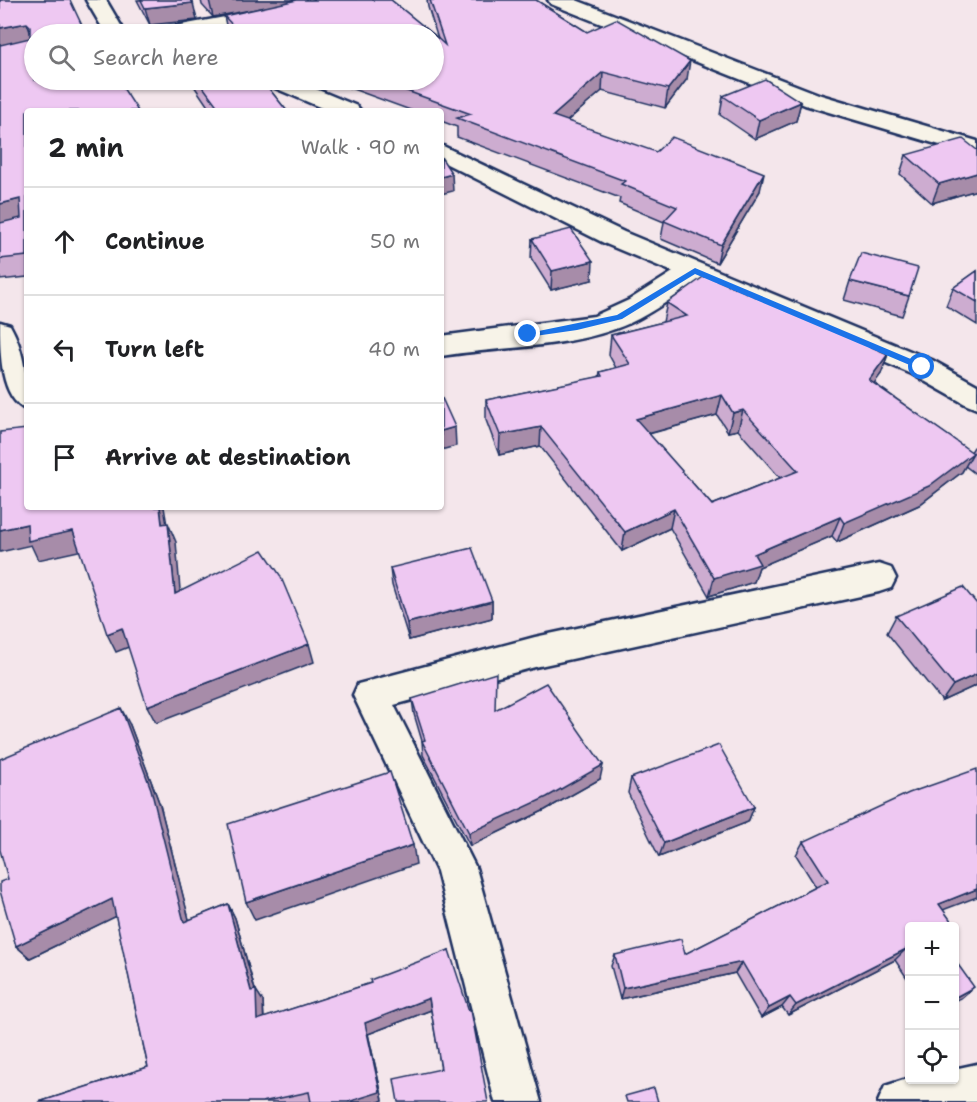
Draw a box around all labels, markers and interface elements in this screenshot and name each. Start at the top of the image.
search box [24,24,444,90]
icon: search [45,41,78,74]
text: Search here [93,43,219,72]
text: 2 min [48,130,124,165]
text: Walk · 90 m [301,134,420,160]
icon: ahead [48,225,81,258]
text: Continue [105,227,205,256]
text: 50 m [370,228,420,254]
route end [514,320,540,346]
icon: left [48,333,81,366]
text: Turn left [105,335,204,364]
text: 40 m [368,336,420,362]
route start [908,353,934,379]
icon: arrive [48,441,81,474]
text: Arrive at destination [105,443,351,472]
map controls [905,922,959,1084]
button: + [905,922,959,976]
button: − [905,976,959,1030]
button: locate [905,1030,959,1084]

